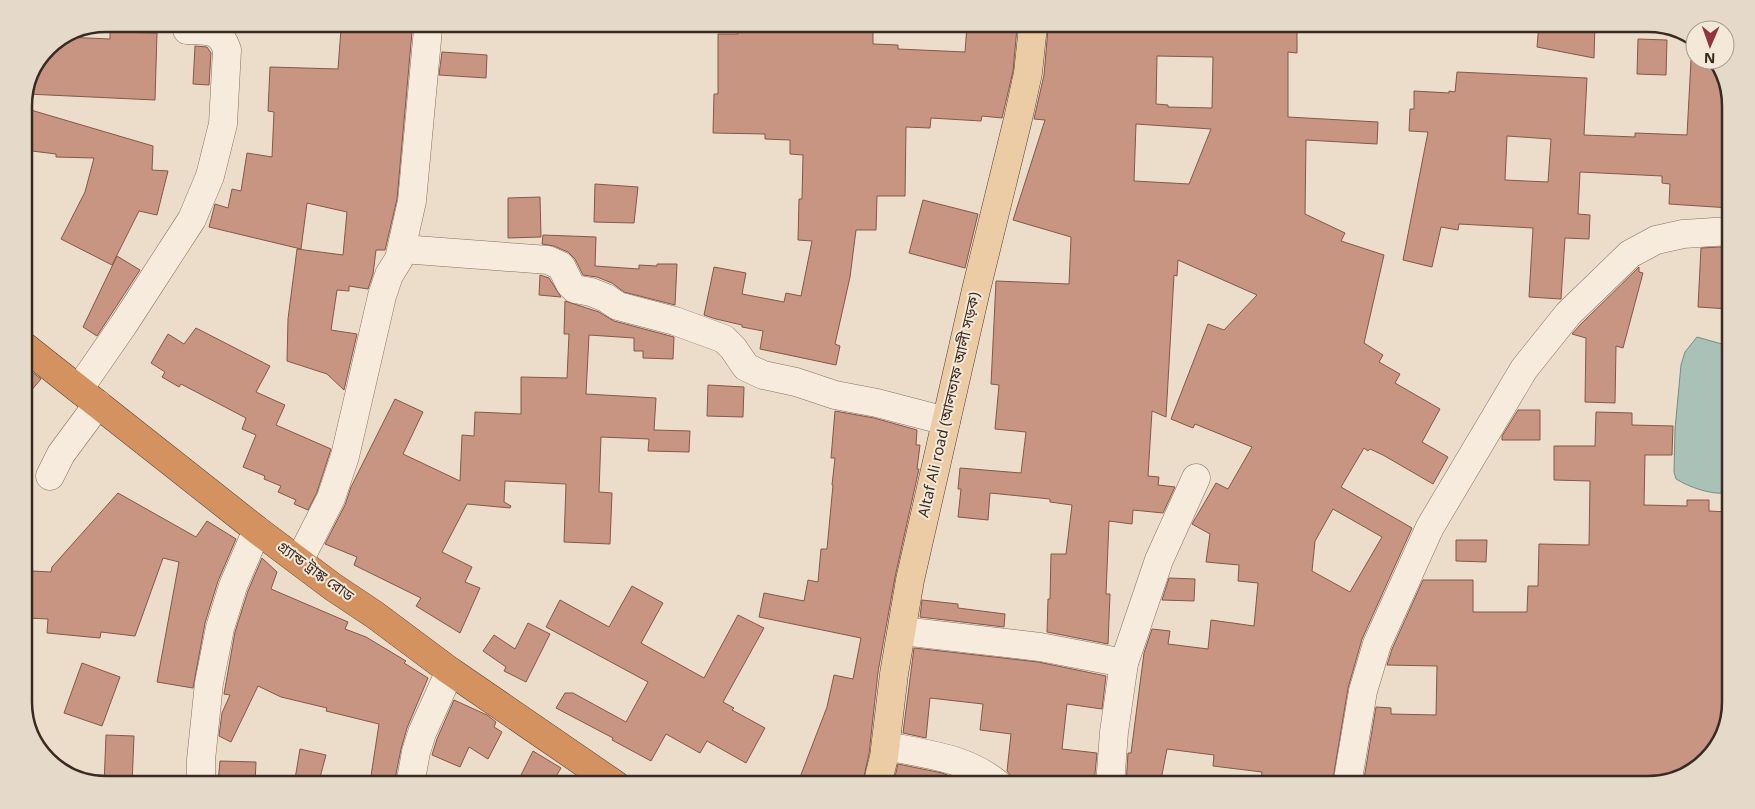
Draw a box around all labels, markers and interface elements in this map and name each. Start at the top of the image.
north arrow [1685,20,1735,70]
text: N [1704,47,1716,66]
street label: Altaf Ali road (আলতাফ আলী সড়ক) [914,290,986,520]
street label: গ্র্যান্ড ট্রাঙ্ক রোড [273,537,357,607]

